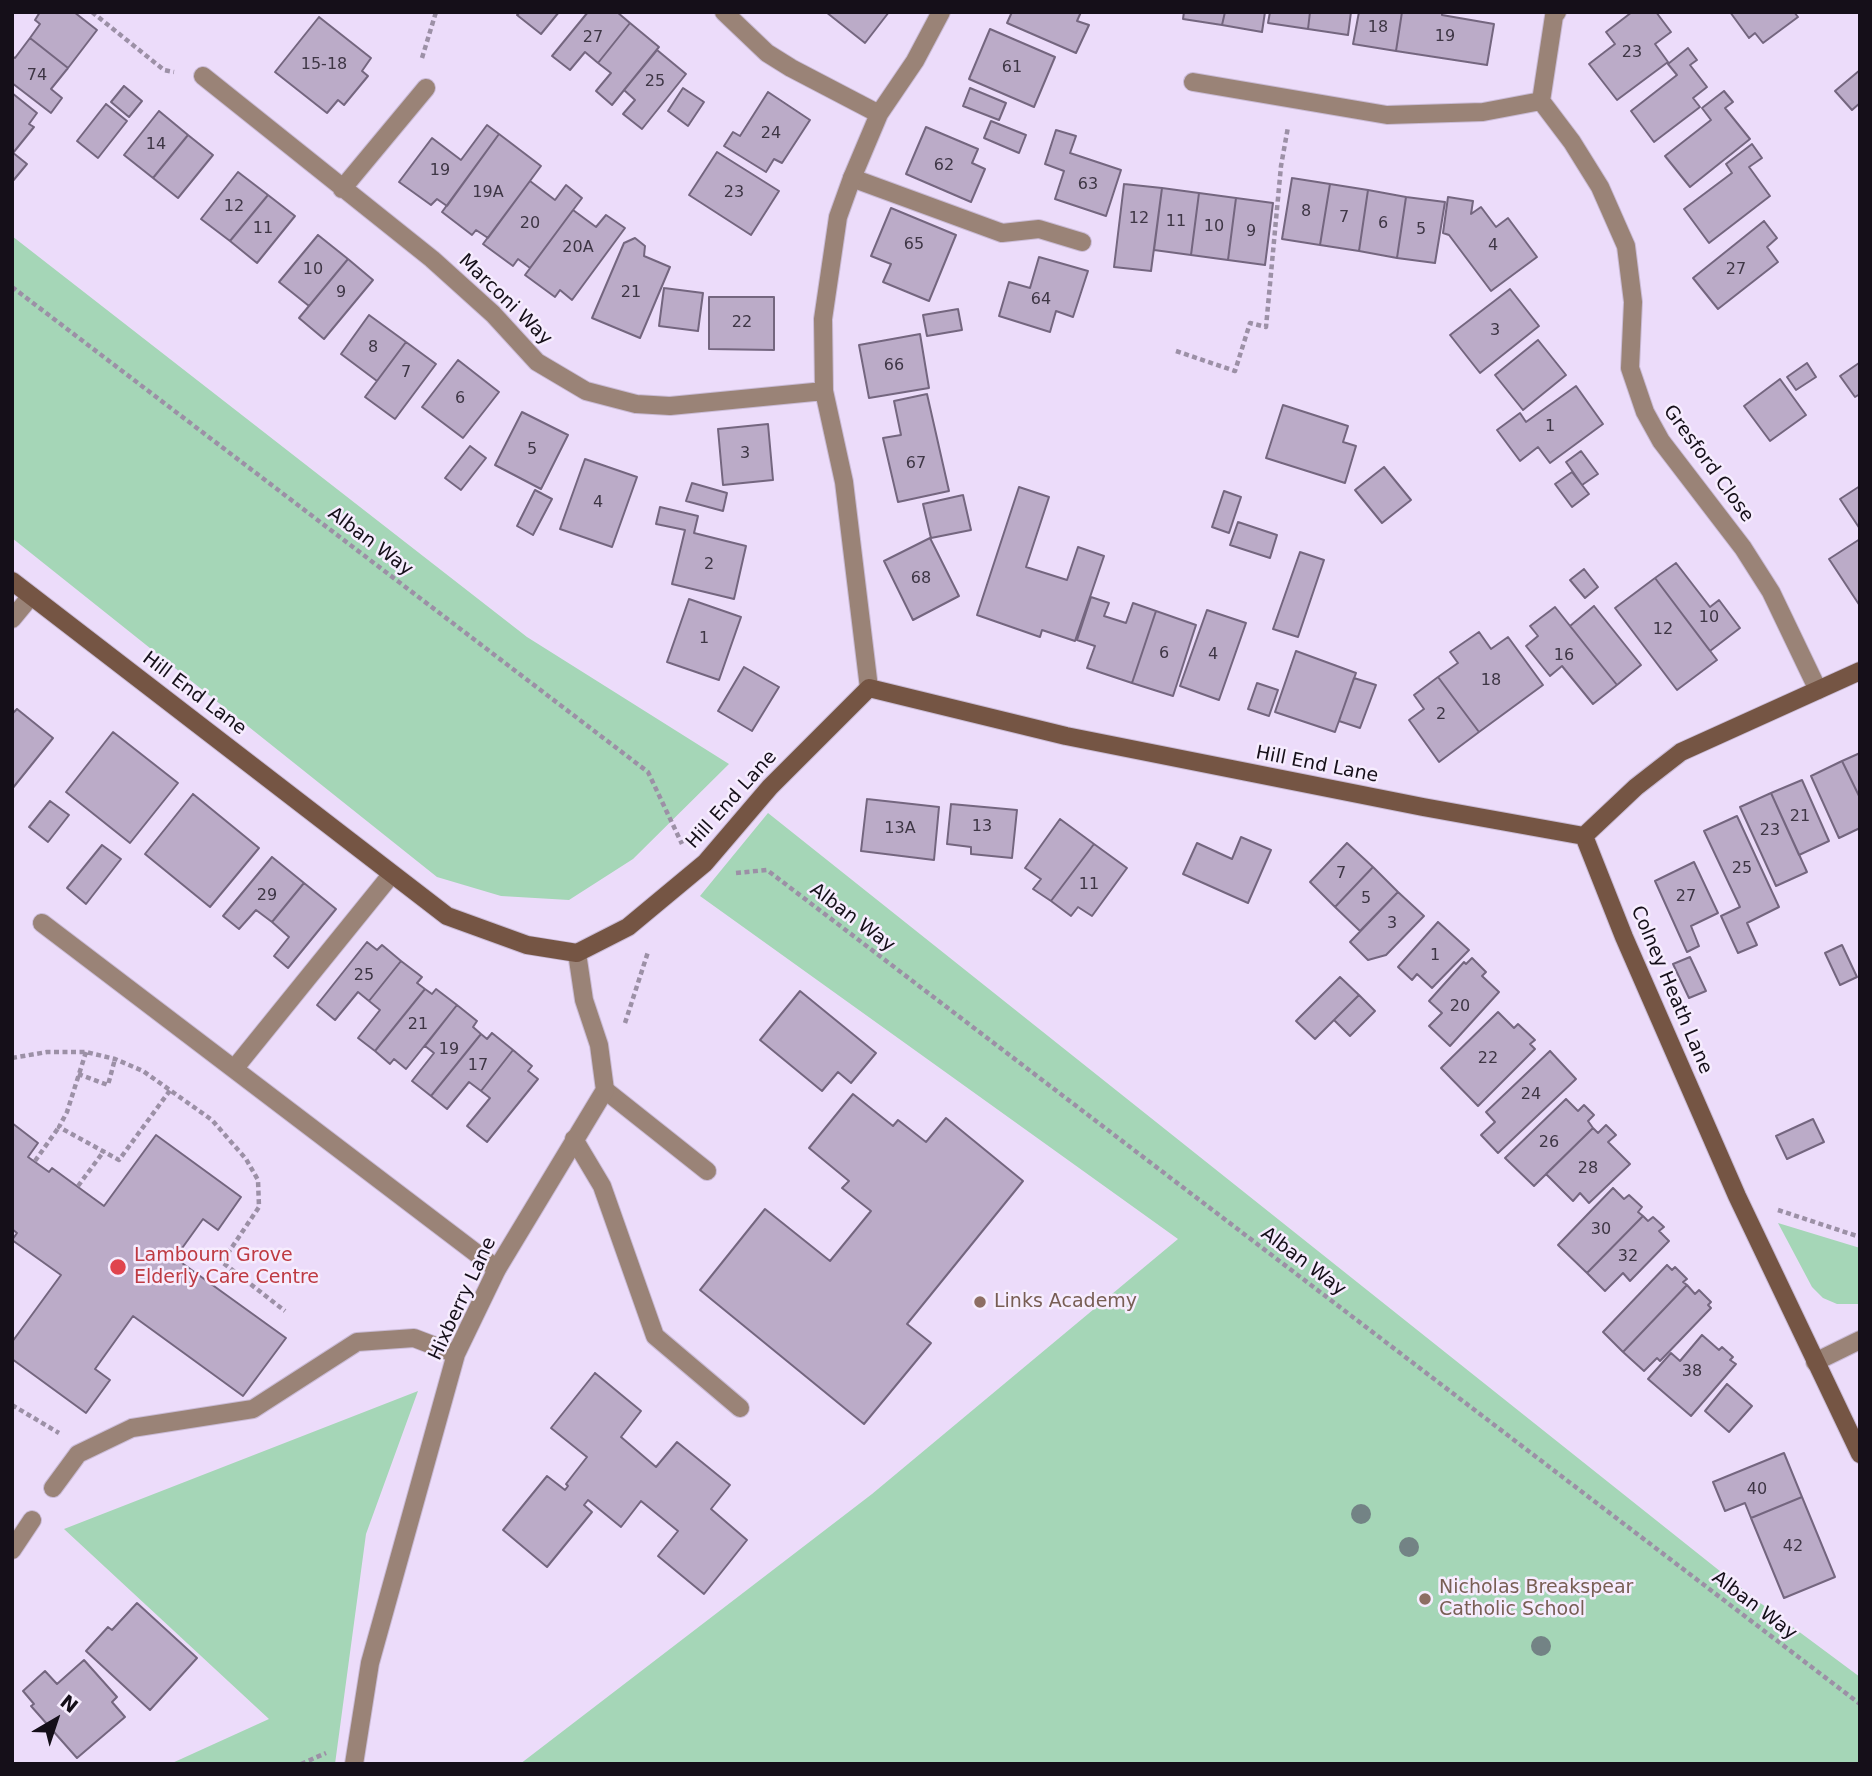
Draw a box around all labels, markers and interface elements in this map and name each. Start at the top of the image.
house number: 18 [1368,18,1388,38]
house number: 19 [1435,27,1455,47]
house number: 27 [583,28,603,48]
house number: 23 [1622,43,1642,63]
house number: 15-18 [301,55,347,75]
house number: 61 [1002,58,1022,78]
house number: 74 [27,66,47,86]
house number: 25 [645,72,665,92]
house number: 24 [761,124,781,144]
house number: 14 [146,135,166,155]
house number: 62 [934,156,954,176]
house number: 19 [430,161,450,181]
house number: 63 [1078,175,1098,195]
house number: 19A [472,183,504,203]
house number: 23 [724,183,744,203]
house number: 12 [224,197,244,217]
house number: 8 [1301,202,1311,222]
house number: 7 [1339,208,1349,228]
house number: 12 [1129,209,1149,229]
house number: 11 [1166,212,1186,232]
house number: 20 [520,214,540,234]
house number: 6 [1378,214,1388,234]
house number: 10 [1204,217,1224,237]
house number: 11 [253,219,273,239]
house number: 5 [1416,220,1426,240]
house number: 9 [1246,222,1256,242]
house number: 65 [904,235,924,255]
house number: 4 [1488,236,1498,256]
house number: 20A [562,238,594,258]
street label: Marconi Way [453,250,557,350]
house number: 10 [303,260,323,280]
house number: 27 [1726,260,1746,280]
house number: 9 [336,283,346,303]
house number: 21 [621,283,641,303]
house number: 64 [1031,290,1051,310]
house number: 22 [732,313,752,333]
house number: 3 [1490,321,1500,341]
house number: 8 [368,338,378,358]
house number: 66 [884,356,904,376]
house number: 7 [401,363,411,383]
house number: 6 [455,389,465,409]
street label: Gresford Close [1658,401,1758,527]
house number: 1 [1545,417,1555,437]
house number: 5 [527,440,537,460]
house number: 3 [740,444,750,464]
house number: 67 [906,454,926,474]
house number: 4 [593,493,603,513]
street label: Alban Way [323,503,417,581]
house number: 2 [704,555,714,575]
house number: 68 [911,569,931,589]
house number: 10 [1699,608,1719,628]
house number: 12 [1653,620,1673,640]
house number: 1 [699,629,709,649]
house number: 6 [1159,644,1169,664]
house number: 4 [1208,645,1218,665]
house number: 16 [1554,646,1574,666]
street label: Hill End Lane [138,648,250,740]
house number: 18 [1481,671,1501,691]
house number: 2 [1436,705,1446,725]
street label: Hill End Lane [1254,742,1380,788]
street label: Hill End Lane [682,746,782,854]
house number: 21 [1790,807,1810,827]
house number: 13 [972,817,992,837]
house number: 13A [884,819,916,839]
house number: 23 [1760,821,1780,841]
house number: 25 [1732,859,1752,879]
house number: 7 [1336,864,1346,884]
house number: 11 [1079,875,1099,895]
street label: Alban Way [805,879,899,957]
house number: 29 [257,886,277,906]
house number: 27 [1676,887,1696,907]
house number: 5 [1361,889,1371,909]
street label: Colney Heath Lane [1625,903,1717,1077]
house number: 3 [1387,914,1397,934]
house number: 1 [1430,946,1440,966]
house number: 25 [354,966,374,986]
house number: 20 [1450,997,1470,1017]
house number: 21 [408,1015,428,1035]
house number: 19 [439,1040,459,1060]
house number: 22 [1478,1049,1498,1069]
house number: 17 [468,1056,488,1076]
house number: 24 [1521,1085,1541,1105]
house number: 26 [1539,1133,1559,1153]
house number: 28 [1578,1159,1598,1179]
house number: 30 [1591,1220,1611,1240]
street label: Alban Way [1256,1223,1350,1301]
street label: Hixberry Lane [425,1234,501,1364]
place label: Lambourn Grove Elderly Care Centre [134,1245,319,1289]
house number: 32 [1618,1247,1638,1267]
marker: Lambourn Grove Elderly Care Centre [108,1257,128,1277]
place label: Links Academy [994,1291,1137,1313]
marker: Links Academy [972,1294,988,1310]
house number: 38 [1682,1362,1702,1382]
house number: 40 [1747,1480,1767,1500]
house number: 42 [1783,1537,1803,1557]
street label: Alban Way [1707,1567,1801,1645]
place label: Nicholas Breakspear Catholic School [1439,1577,1633,1621]
marker: Nicholas Breakspear Catholic School [1417,1591,1433,1607]
north arrow [21,1685,91,1755]
text: N [56,1690,82,1717]

